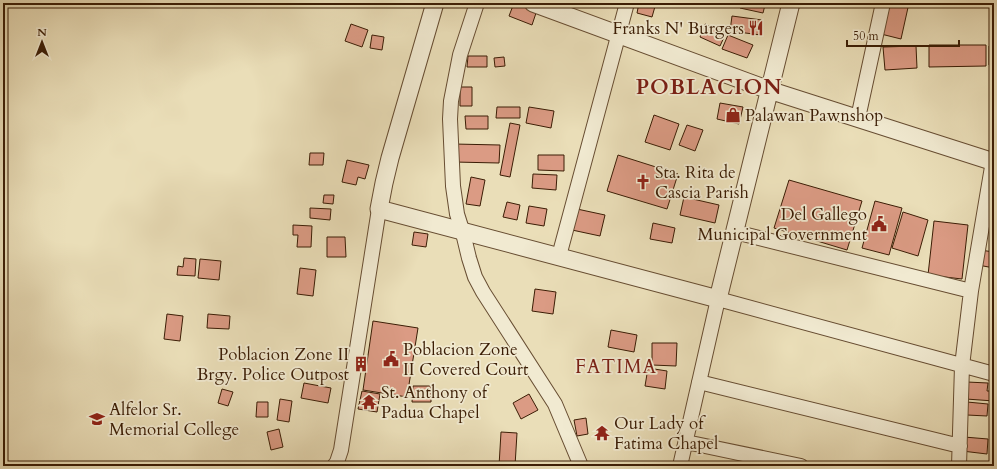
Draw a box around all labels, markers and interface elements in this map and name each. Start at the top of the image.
place label: Franks N' Burgers [613,17,744,40]
restaurant icon: Franks N' Burgers [747,19,765,37]
north arrow [22,22,62,62]
scale bar [847,22,959,48]
text: N [37,25,47,40]
text: 50 m [853,28,880,44]
district label: POBLACION [636,73,782,102]
place label: Palawan Pawnshop [745,104,883,127]
shop icon: Palawan Pawnshop [724,106,742,124]
place label: Sta. Rita de Cascia Parish [655,161,750,204]
church icon: Sta. Rita de Cascia Parish [634,173,652,191]
place label: Del Gallego Municipal Government [697,203,868,246]
public building icon: Del Gallego Municipal Government [870,215,888,233]
place label: Poblacion Zone II Covered Court [403,338,529,381]
place label: Poblacion Zone II Brgy. Police Outpost [197,343,350,386]
public building icon: Poblacion Zone II Covered Court [382,350,400,368]
district label: FATIMA [575,354,657,380]
building icon: Poblacion Zone II Brgy. Police Outpost [352,355,370,373]
place label: St. Anthony of Padua Chapel [381,381,490,424]
temple icon: St. Anthony of Padua Chapel [360,393,378,411]
place label: Alfelor Sr. Memorial College [109,398,239,441]
school or university icon: Alfelor Sr. Memorial College [88,410,106,428]
place label: Our Lady of Fatima Chapel [614,412,719,455]
temple icon: Our Lady of Fatima Chapel [593,424,611,442]

